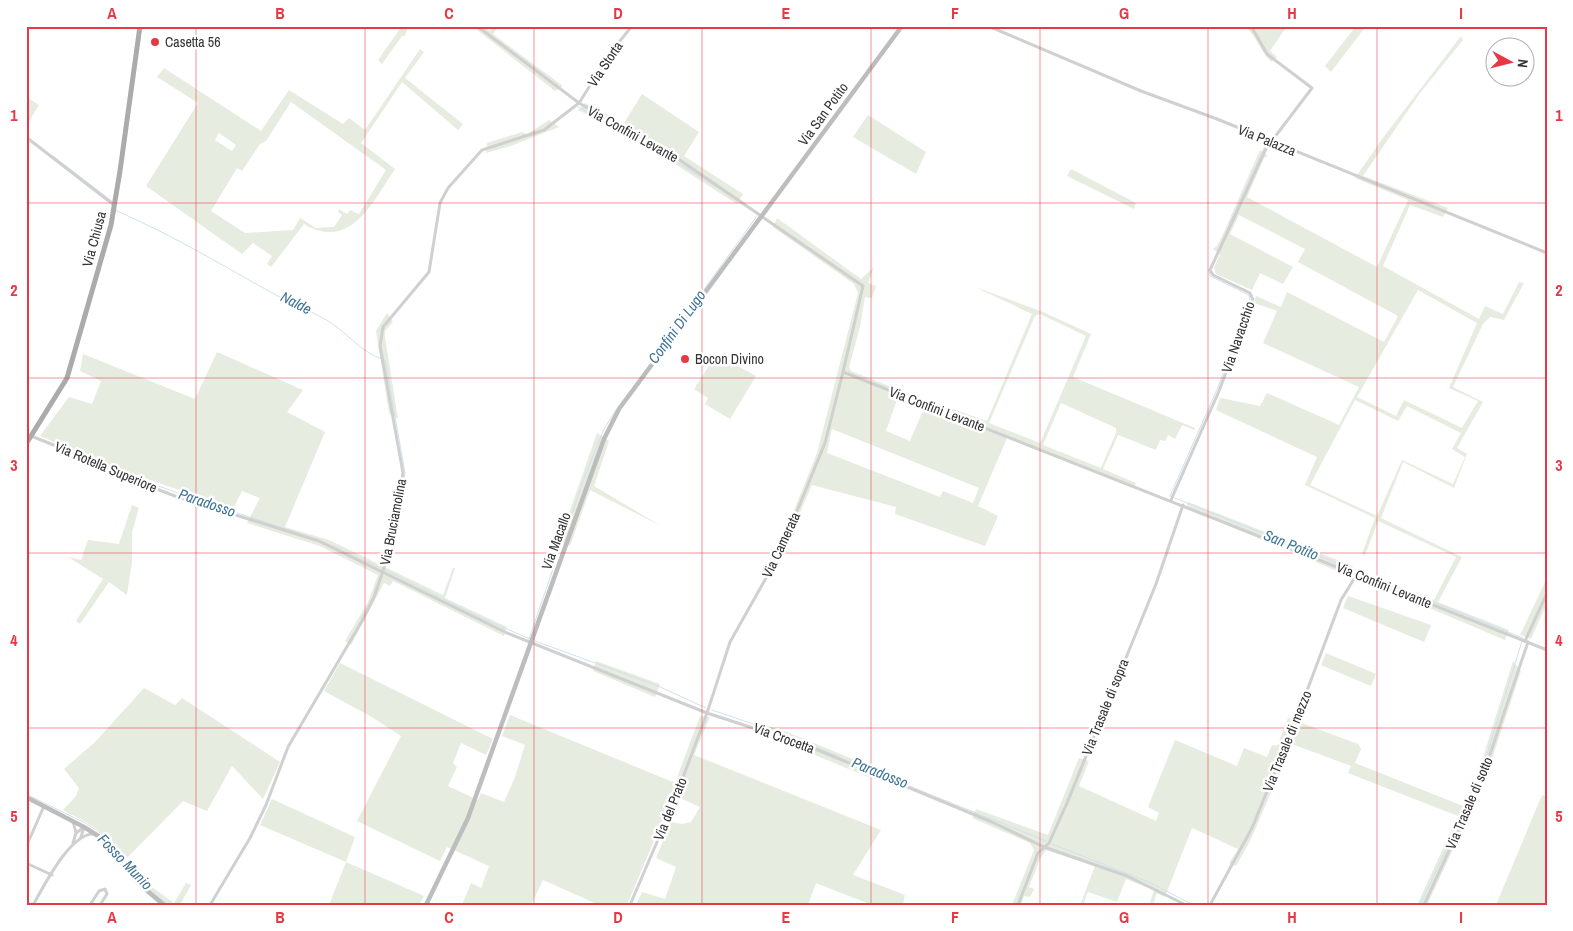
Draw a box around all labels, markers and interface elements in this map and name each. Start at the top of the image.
text: A [107,2,117,24]
text: B [275,2,285,24]
text: C [444,2,454,24]
text: D [613,2,623,24]
text: E [782,2,791,24]
text: F [951,2,959,24]
text: G [1119,2,1129,24]
text: H [1287,2,1297,24]
text: I [1459,2,1463,24]
place label: Casetta 56 [165,33,221,51]
marker: Casetta 56 [149,36,161,48]
street label: Via Storta [583,37,627,90]
north arrow [1486,38,1536,88]
text: N [1513,58,1532,69]
street label: Via San Potito [794,79,852,149]
street label: Via Confini Levante [584,102,682,166]
text: 1 [10,104,18,126]
text: 1 [1555,104,1563,126]
street label: Via Palazza [1235,120,1299,160]
street label: Via Chiusa [78,209,110,269]
text: 2 [10,279,18,301]
text: 2 [1555,279,1563,301]
water label: Nalde [277,286,315,319]
water label: Confini Di Lugo [643,286,711,368]
street label: Via Navacchio [1217,299,1259,375]
place label: Bocon Divino [695,350,764,368]
marker: Bocon Divino [679,353,691,365]
street label: Via Confini Levante [886,382,988,436]
street label: Via Rotella Superiore [52,437,160,497]
text: 3 [10,454,18,476]
text: 3 [1555,454,1563,476]
street label: Via Bruciamolina [376,477,410,567]
water label: Paradosso [176,483,239,522]
street label: Via Camerata [758,509,804,581]
street label: Via Macallo [537,510,575,572]
water label: San Potito [1261,524,1322,565]
street label: Via Confini Levante [1334,558,1434,612]
text: 4 [10,629,18,651]
text: 4 [1555,629,1563,651]
street label: Via Trasale di sopra [1077,656,1133,758]
street label: Via Trasale di mezzo [1258,688,1316,794]
street label: Via Crocetta [751,719,818,758]
water label: Paradosso [849,752,912,793]
street label: Via Trasale di sotto [1441,754,1497,852]
street label: Via del Prato [649,775,691,843]
text: 5 [10,805,18,827]
text: 5 [1555,805,1563,827]
water label: Fosso Munio [93,829,158,894]
text: A [107,906,117,928]
text: B [275,906,285,928]
text: C [444,906,454,928]
text: D [613,906,623,928]
text: E [782,906,791,928]
text: F [951,906,959,928]
text: G [1119,906,1129,928]
text: H [1287,906,1297,928]
text: I [1459,906,1463,928]

